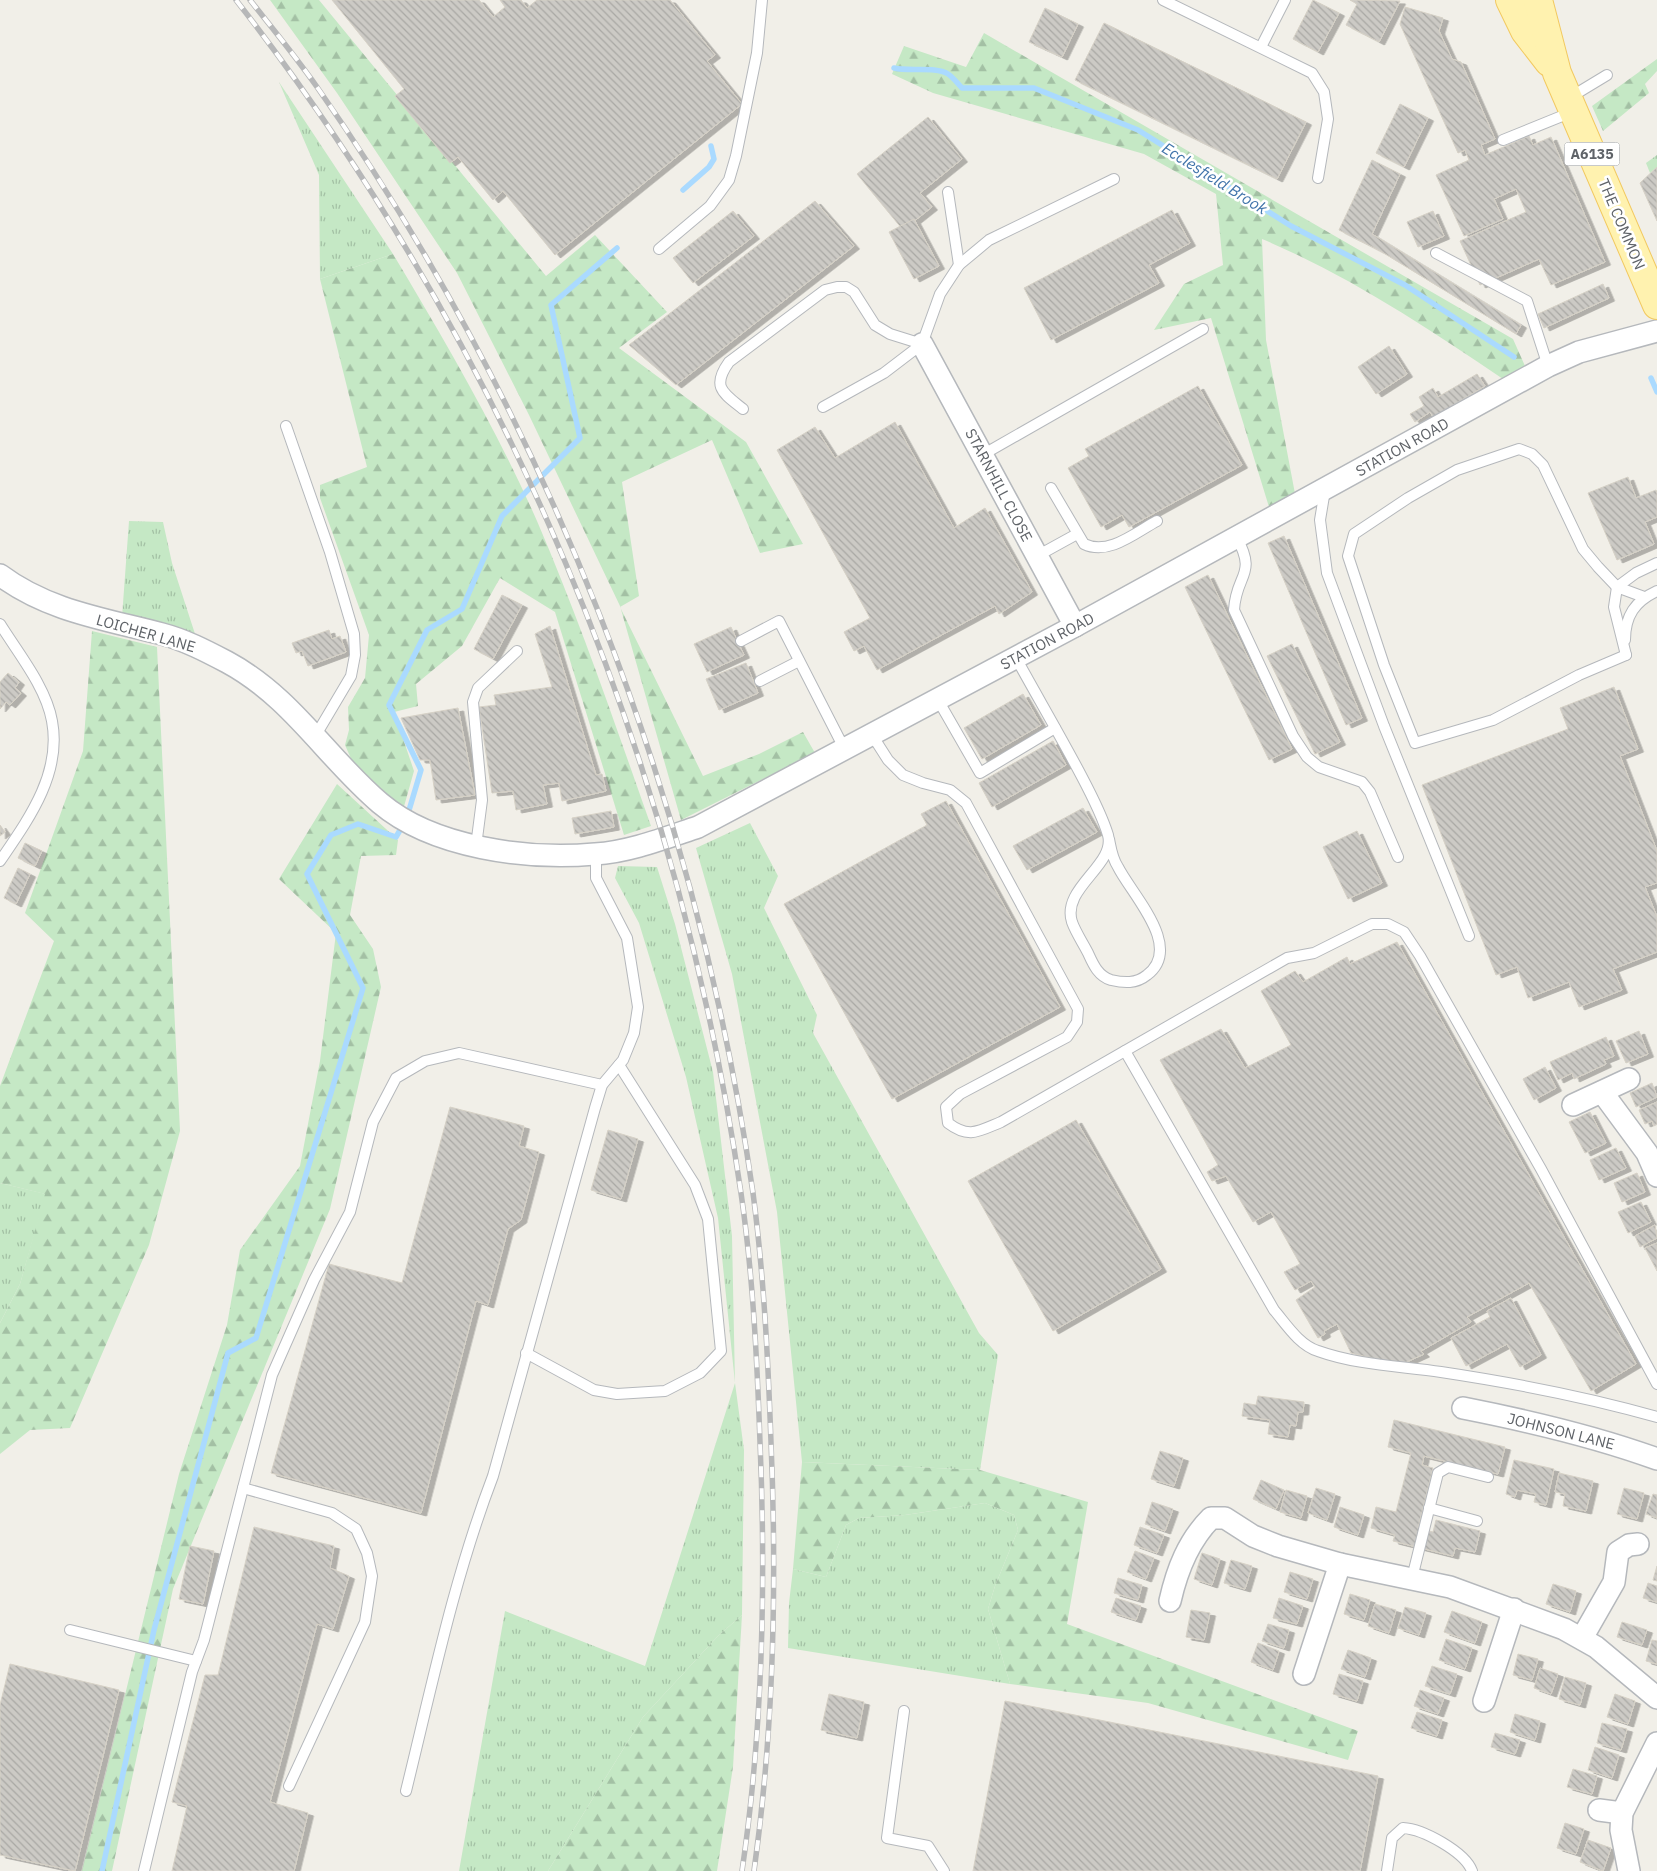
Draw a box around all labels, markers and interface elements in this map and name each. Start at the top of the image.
water label: Ecclesfield Brook [1159,138,1272,219]
road number: A6135 [1564,142,1620,166]
street label: THE COMMON [1594,176,1650,272]
street label: STATION ROAD [1352,414,1452,480]
street label: STARNHILL CLOSE [961,425,1037,545]
street label: STATION ROAD [997,608,1097,674]
street label: LOICHER LANE [94,610,198,656]
street label: JOHNSON LANE [1505,1409,1617,1453]

